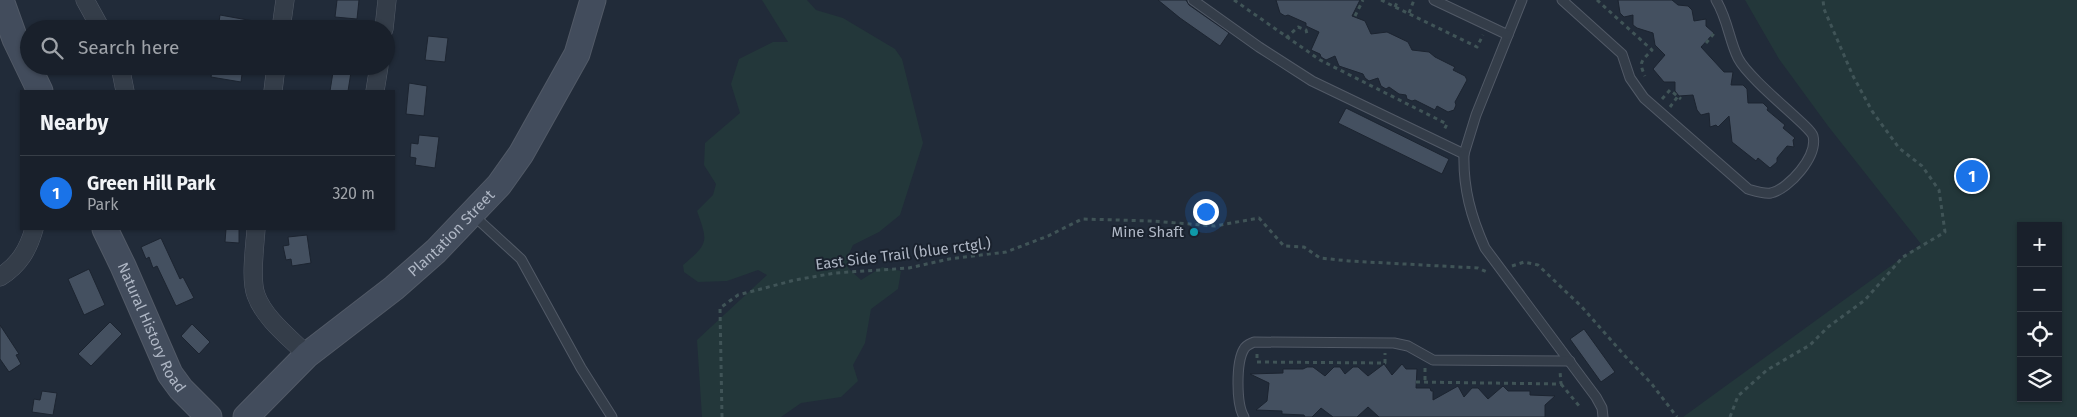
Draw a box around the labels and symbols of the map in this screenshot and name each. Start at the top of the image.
pin: 1 [1956,157,1988,195]
street label: Plantation Street [404,186,499,281]
your location [1193,199,1219,225]
place label: Mine Shaft [1112,223,1185,241]
marker: Mine Shaft [1188,226,1200,238]
street label: East Side Trail (blue rctgl.) [814,234,992,274]
street label: Natural History Road [114,260,190,396]

